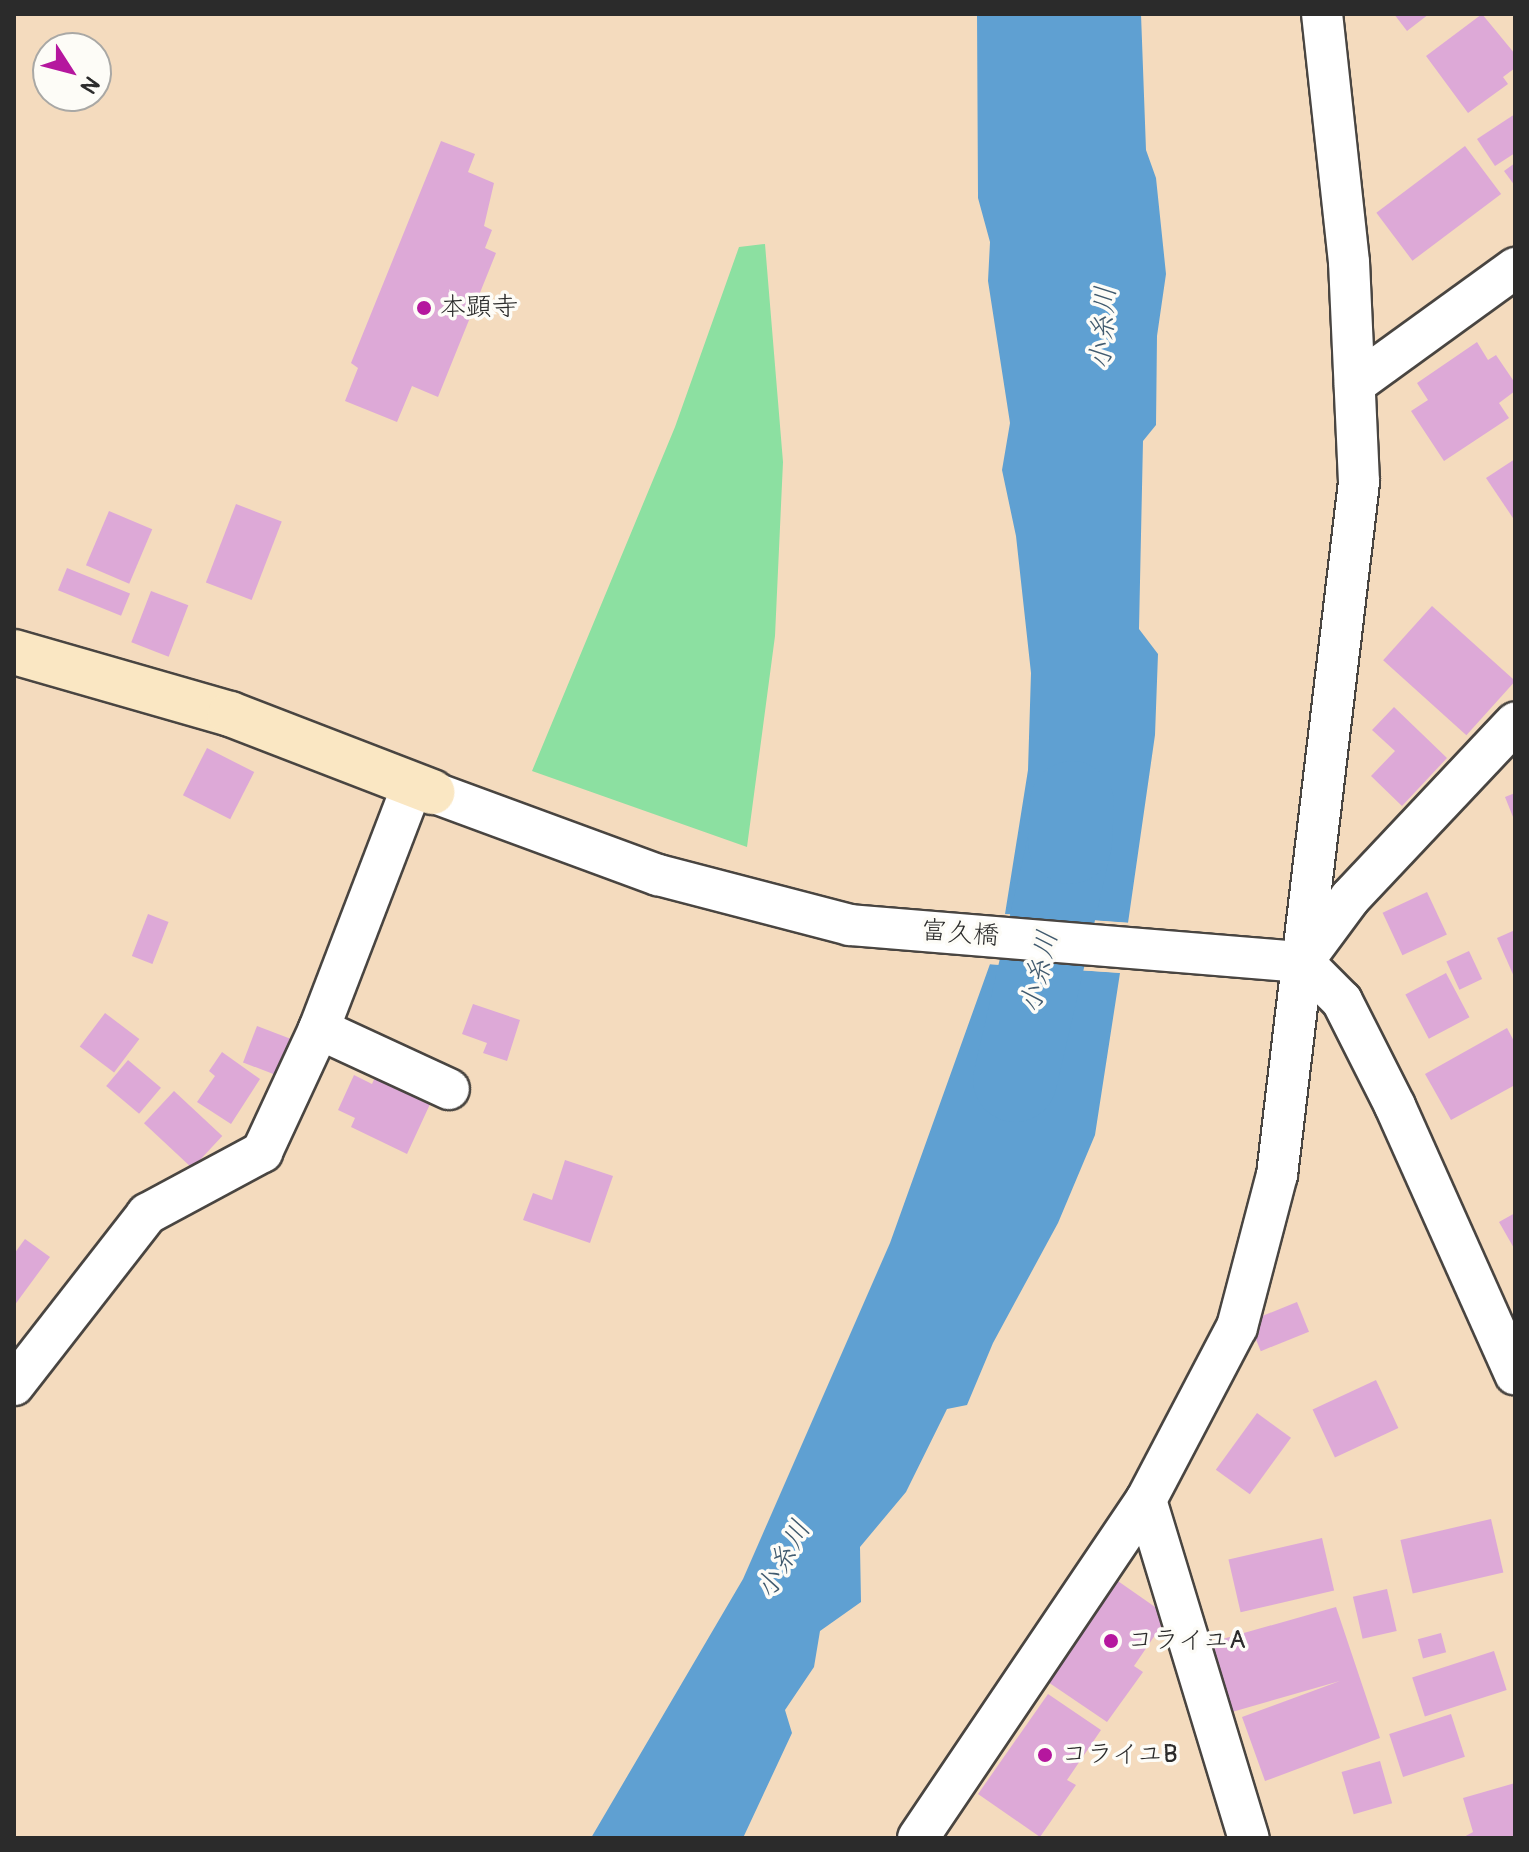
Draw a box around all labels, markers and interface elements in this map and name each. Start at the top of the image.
north arrow [32,32,112,112]
text: N [74,71,105,99]
water label: 小糸川 [1084,285,1124,371]
place label: 本顕寺 [440,292,518,324]
marker: 本顕寺 [415,299,433,317]
street label: 富久橋 [920,916,1000,952]
water label: 小糸川 [1014,927,1066,1017]
water label: 小糸川 [749,1515,819,1605]
place label: コライユA [1127,1625,1248,1657]
marker: コライユA [1102,1632,1120,1650]
place label: コライユB [1061,1739,1180,1771]
marker: コライユB [1036,1746,1054,1764]

